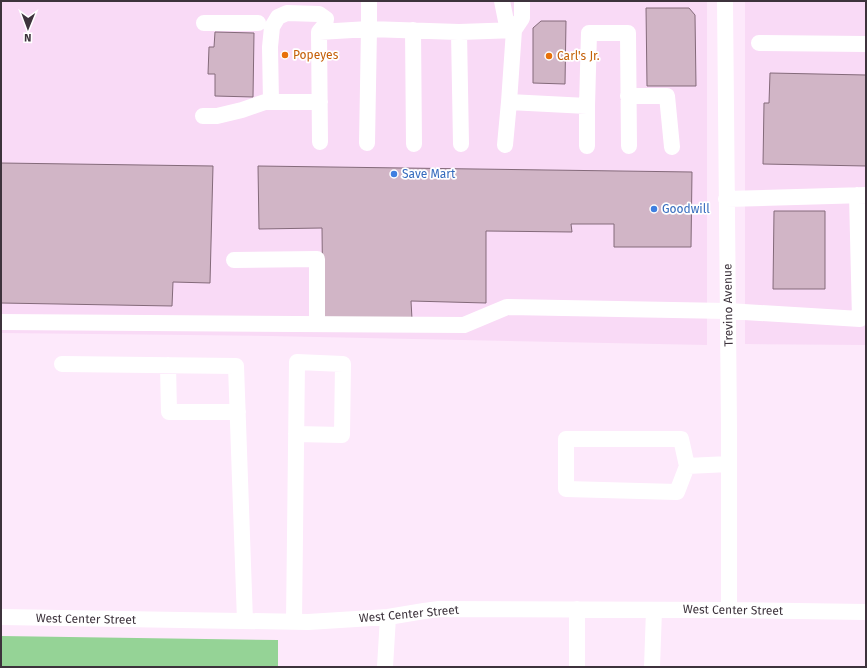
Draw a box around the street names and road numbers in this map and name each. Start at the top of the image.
street label: Trevino Avenue [720,263,736,347]
street label: West Center Street [683,602,784,618]
street label: West Center Street [358,603,460,625]
street label: West Center Street [36,611,137,627]

